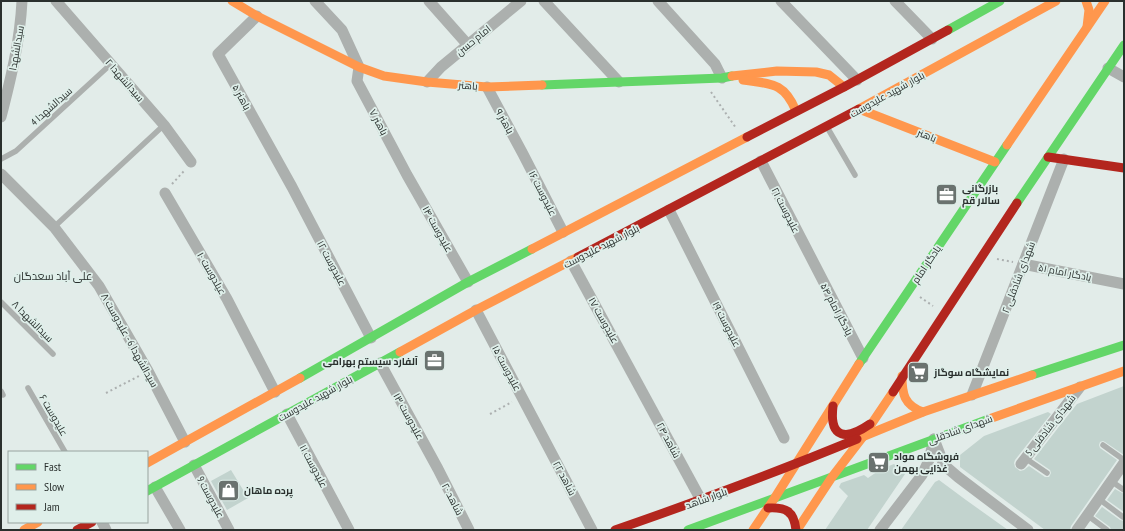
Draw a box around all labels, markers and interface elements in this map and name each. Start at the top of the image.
street label: امام حسن [453,22,494,59]
street label: سیدالشهدا [6,25,27,71]
street label: سیدالشهدا ۲ [102,56,147,104]
street label: بلوار شهید علیدوست [848,69,927,120]
street label: باهنر [457,78,478,93]
street label: باهنر ۵ [229,82,254,112]
street label: سیدالشهدا 4 [28,84,75,129]
street label: باهنر ۹ [492,106,517,136]
street label: باهنر ۷ [366,107,391,138]
street label: باهنر [914,126,938,145]
street label: علیدوست ۱۶ [526,168,560,218]
office icon: بازرگانی سالار قم [934,181,960,207]
place label: بازرگانی سالار قم [962,182,1000,208]
street label: علیدوست ۲۱ [768,185,803,235]
street label: علیدوست ۱۴ [420,204,456,255]
street label: بلوار شهید علیدوست [561,222,641,271]
street label: علیدوست ۱۲ [314,238,349,288]
street label: شهدای شادقلی ۲ [999,240,1038,315]
street label: یادگار امام [909,242,945,286]
street label: عیلدوست ۱۰ [194,250,229,297]
street label: یادگار امام ۵۱ [1037,261,1093,285]
district label: علی آباد سعدگان [14,269,92,283]
street label: یادگار امام ۵۴ [816,281,856,338]
street label: سیدالشهدا 6 - علیدوست ۸ [98,291,161,390]
street label: علیدوست ۱۷ [586,295,622,346]
street label: سیدالشهدا ۸ [9,298,56,345]
street label: علیدوست ۱۹ [710,299,744,349]
street label: علیدوست ۱۵ [489,343,524,393]
office icon: آلفارد سیستم بهرامی [421,348,447,374]
place label: آلفارد سیستم بهرامی [323,355,419,369]
supermarket icon: نمایشگاه سوگاز [905,359,931,385]
place label: نمایشگاه سوگاز [933,366,1009,379]
street label: بلوار شهید علیدوست [276,373,355,424]
street label: علیدوست ۱۳ [390,391,427,442]
street label: علیدوست ۶ [36,392,71,439]
street label: شهدای شادقلی 5 [1022,392,1078,459]
street label: شهدای شادقلی [926,412,994,447]
street label: شاهد ۲۴ [654,420,683,460]
street label: علیدوست ۱۱ [297,442,330,490]
supermarket icon: فروشگاه مواد غذایی بهمن [866,449,892,475]
place label: فروشگاه مواد غذایی بهمن [894,450,959,475]
legend [8,451,148,523]
text: Fast [44,459,62,474]
street label: شاهد ۲۲ [550,459,579,498]
street label: علیدوست 9 [194,474,227,521]
shop icon: پرده ماهان [216,477,242,503]
text: Slow [44,479,65,494]
street label: شاهد ۲۰ [439,481,466,518]
place label: پرده ماهان [244,484,293,498]
street label: بلوار شاهد [684,485,729,512]
text: Jam [43,499,60,514]

